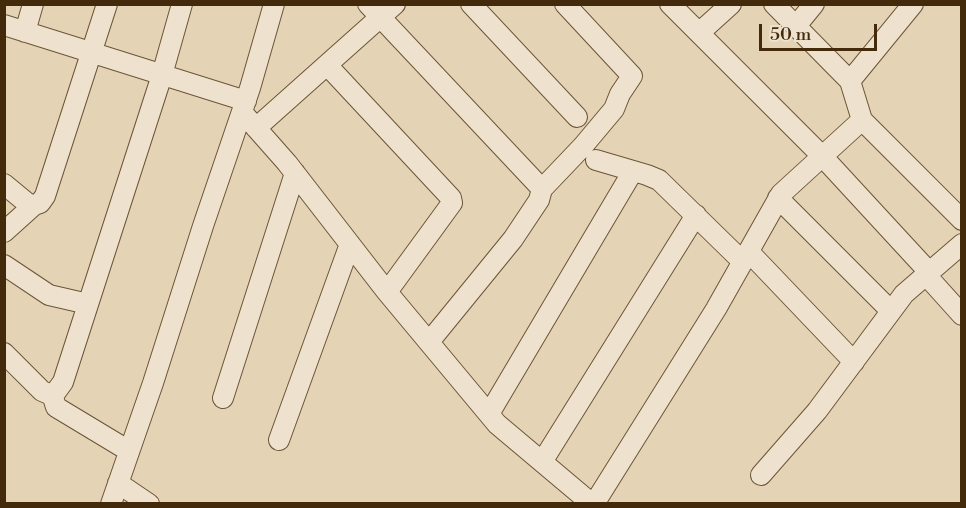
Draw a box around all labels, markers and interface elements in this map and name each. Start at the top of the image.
scale bar [762,12,880,50]
text: 50 m [770,23,811,46]

